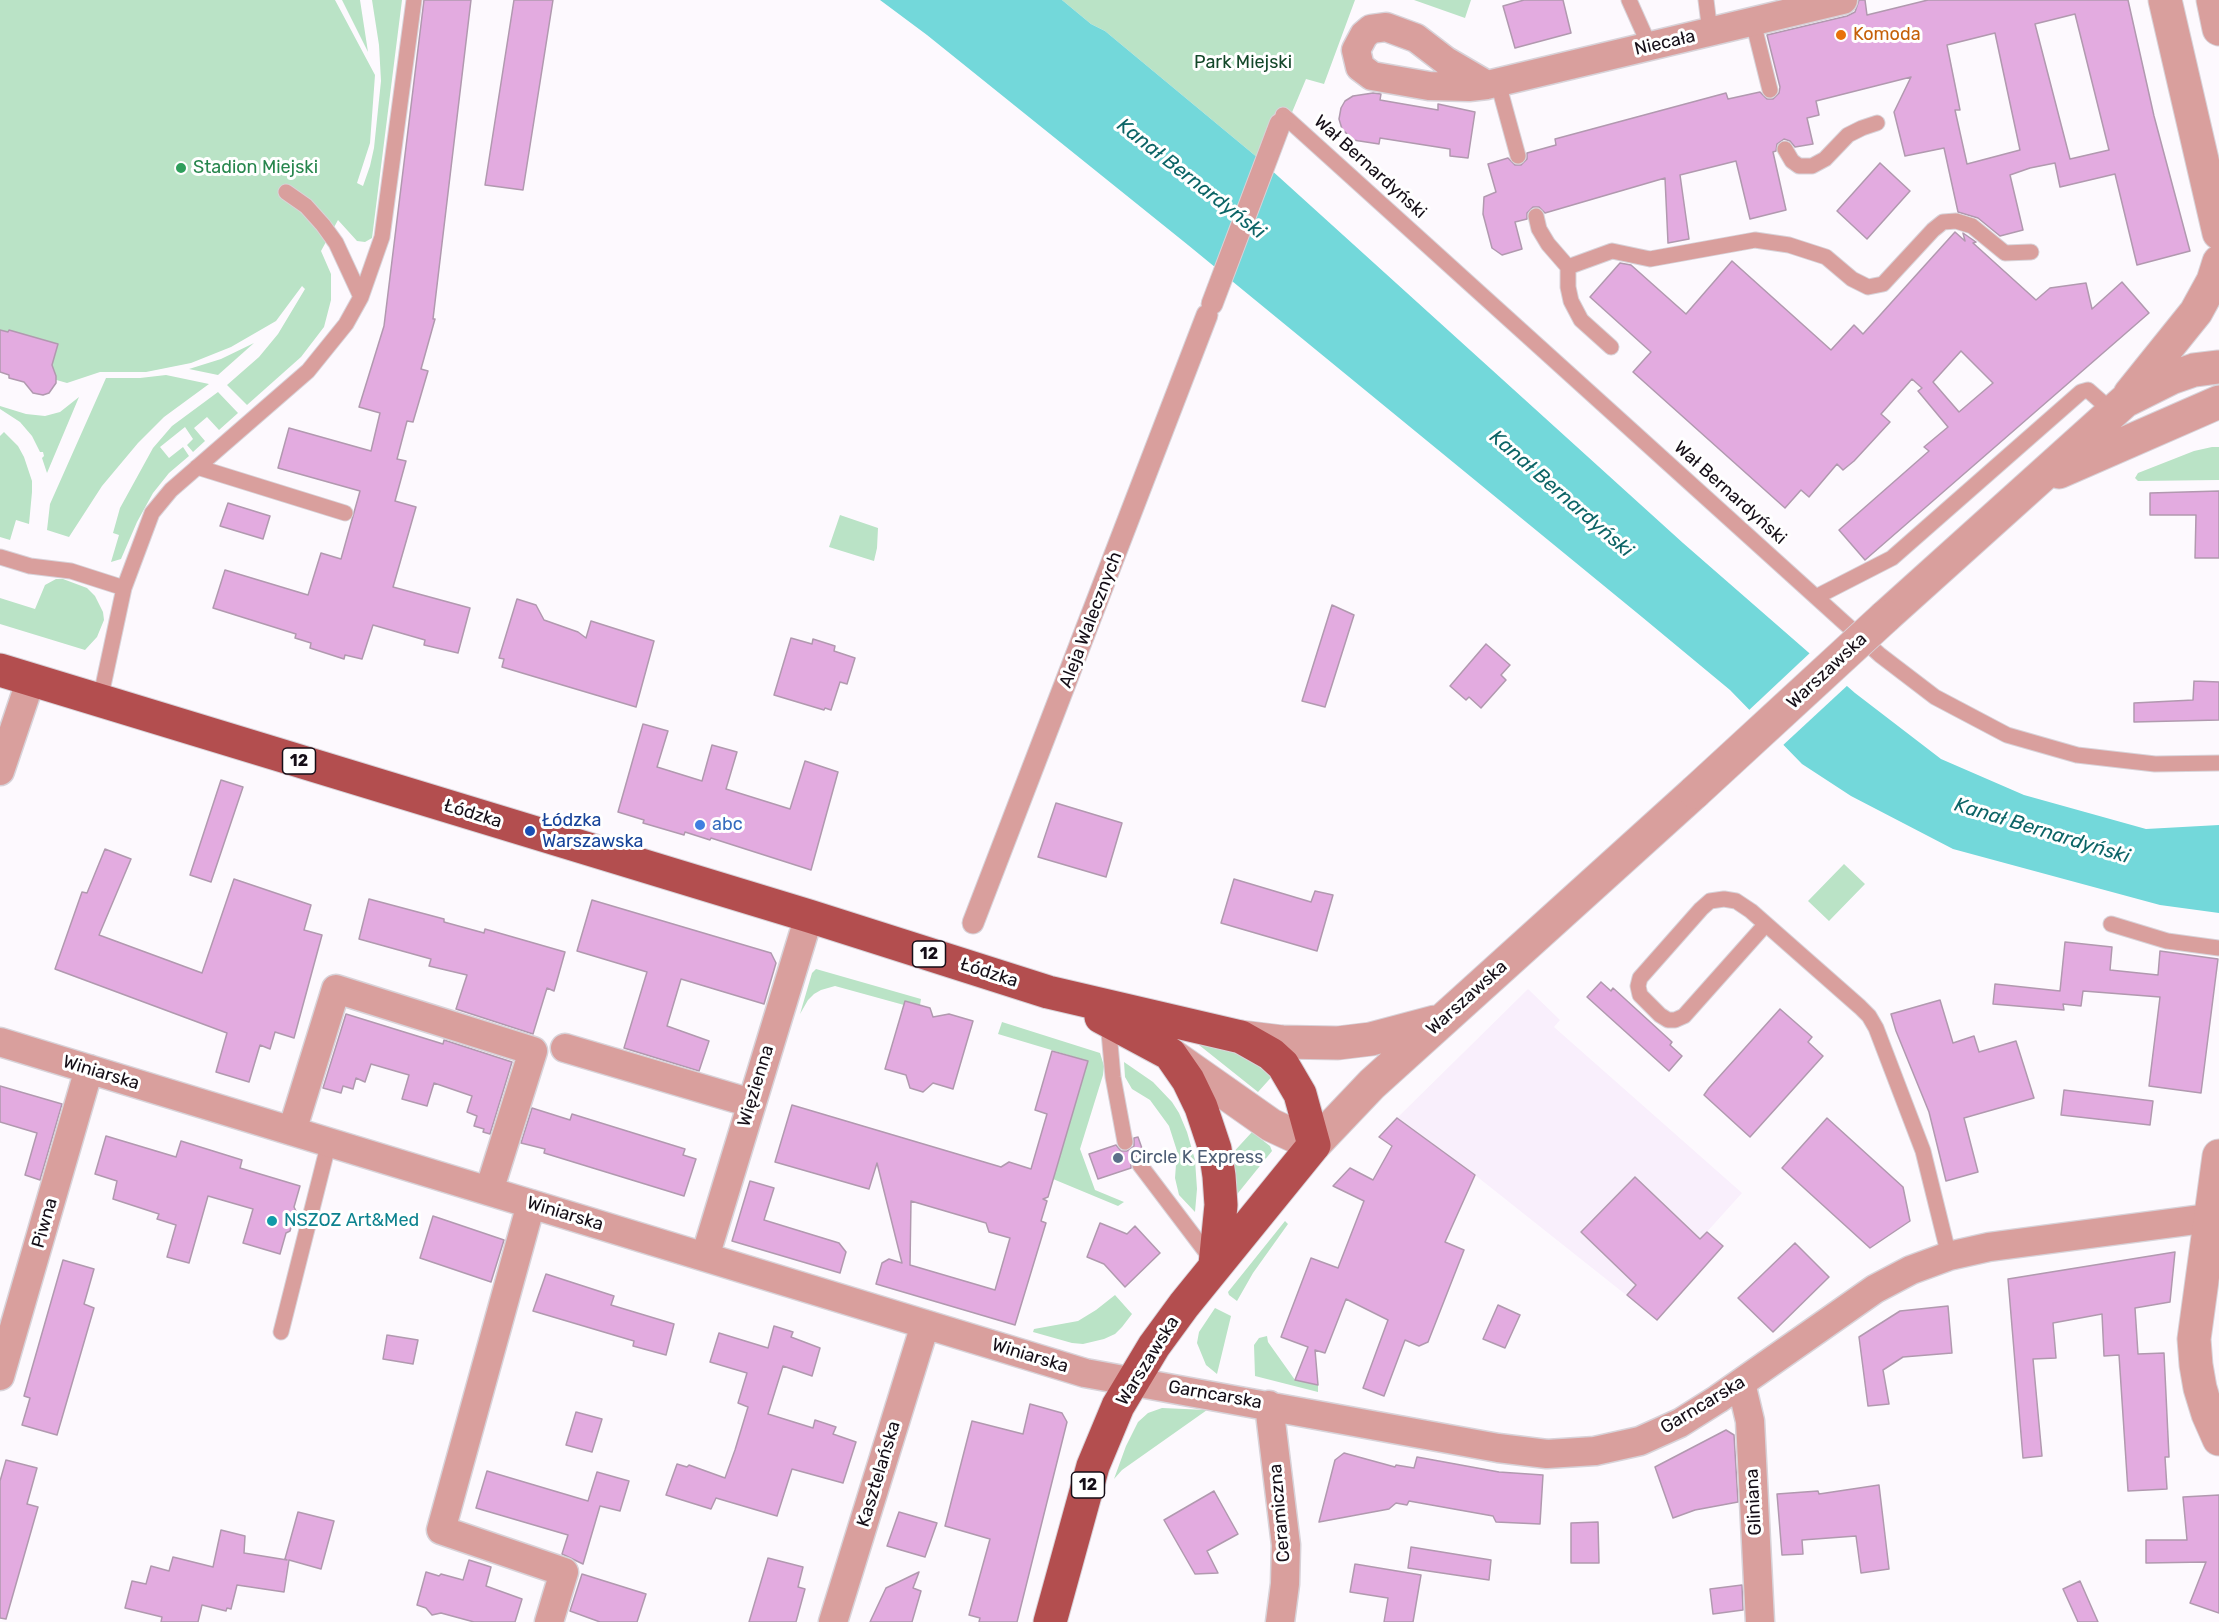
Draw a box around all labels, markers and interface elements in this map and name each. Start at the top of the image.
place label: Komoda [1853,24,1921,46]
street label: Niecała [1633,26,1697,60]
marker: Komoda [1834,28,1848,42]
park label: Park Miejski [1194,52,1292,74]
street label: Wał Bernardyński [1309,111,1431,223]
water label: Kanał Bernardyński [1112,114,1270,244]
place label: Stadion Miejski [193,157,318,179]
marker: Stadion Miejski [174,161,188,175]
water label: Kanał Bernardyński [1484,425,1638,563]
street label: Wał Bernardyński [1669,437,1791,549]
street label: Aleja Walecznych [1055,549,1127,691]
street label: Warszawska [1783,629,1871,713]
road number: 12 [282,748,316,774]
water label: Kanał Bernardyński [1952,793,2132,869]
street label: Łódzka [441,795,505,833]
place label: Łódzka Warszawska [542,810,643,852]
place label: abc [712,814,743,836]
marker: abc [693,818,707,832]
marker: Łódzka Warszawska [523,824,537,838]
road number: 12 [912,941,946,967]
street label: Łódzka [957,954,1021,992]
street label: Warszawska [1422,956,1512,1040]
street label: Więzienna [733,1043,779,1129]
street label: Winiarska [60,1051,142,1095]
place label: Circle K Express [1130,1147,1263,1169]
marker: Circle K Express [1111,1151,1125,1165]
street label: Winiarska [524,1192,606,1236]
street label: Piwna [28,1195,62,1251]
place label: NSZOZ Art&Med [284,1210,419,1232]
marker: NSZOZ Art&Med [265,1214,279,1228]
street label: Warszawska [1112,1312,1184,1410]
street label: Winiarska [989,1334,1071,1378]
street label: Garncarska [1657,1371,1749,1439]
street label: Garncarska [1166,1376,1264,1414]
street label: Kasztelańska [853,1418,905,1530]
street label: Ceramiczna [1265,1463,1295,1563]
street label: Gliniana [1741,1468,1767,1536]
road number: 12 [1072,1472,1104,1498]

